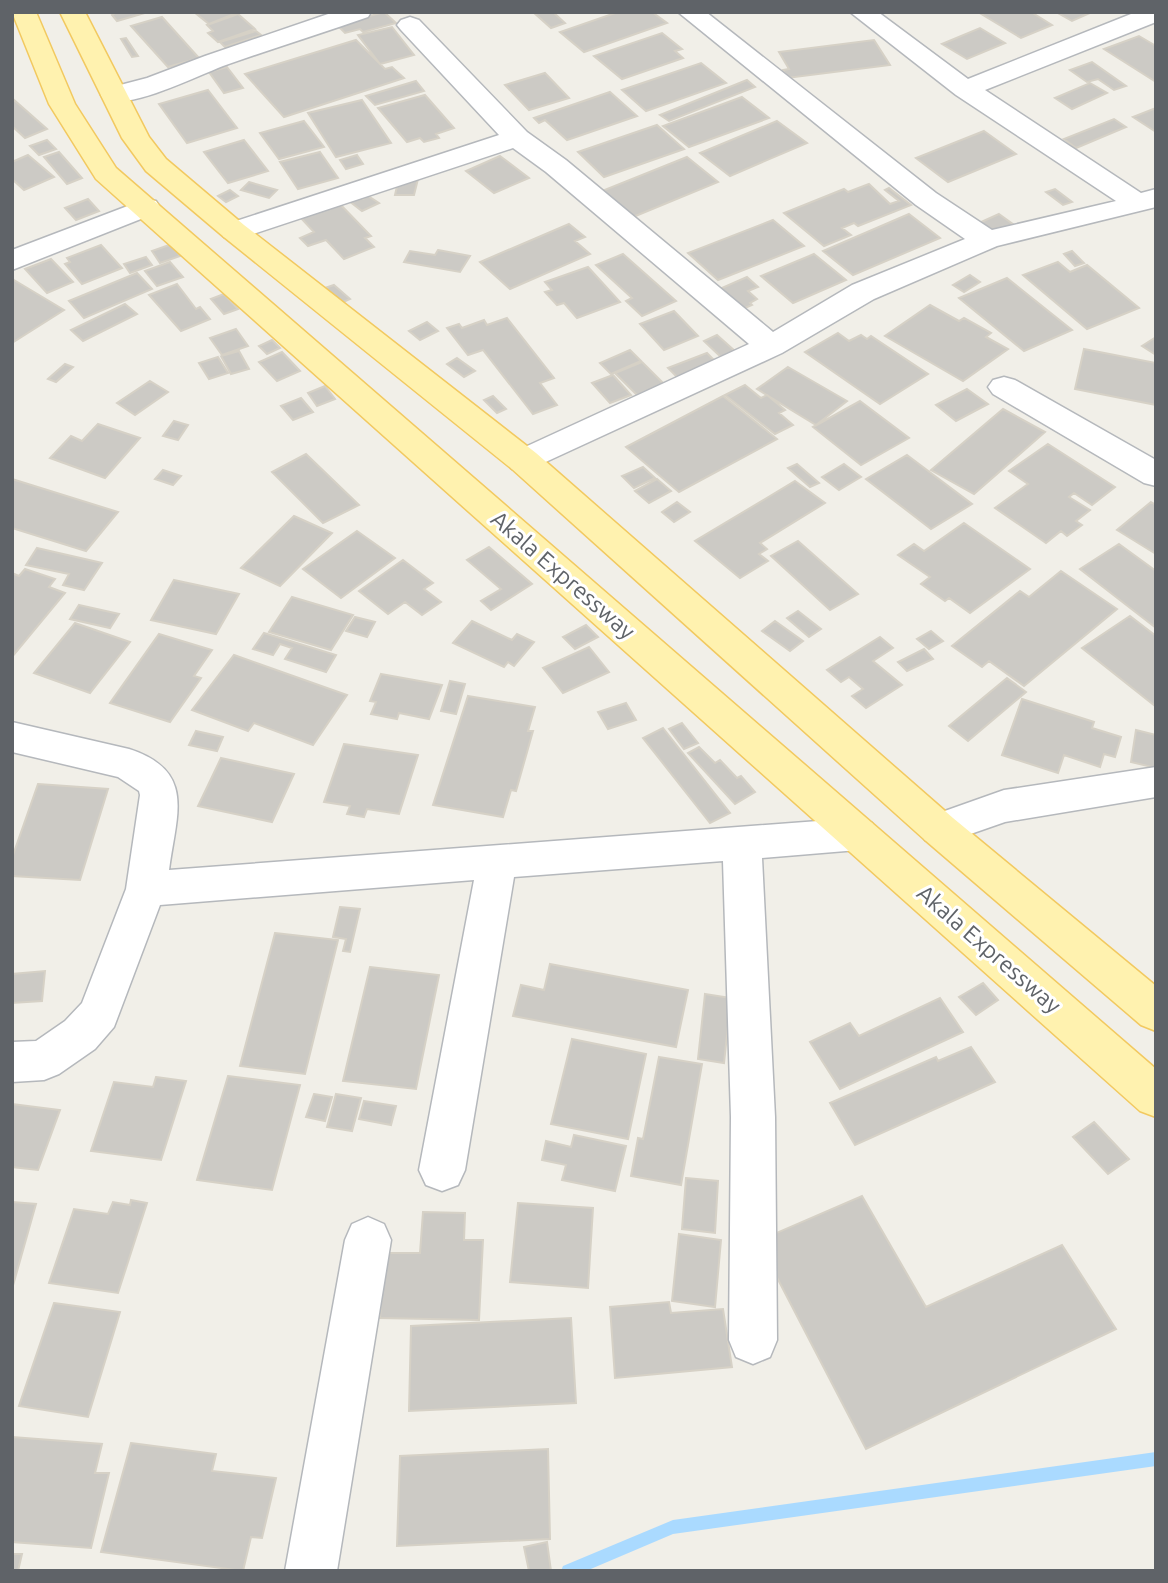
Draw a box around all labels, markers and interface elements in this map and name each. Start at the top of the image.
street label: Akala Expressway [487,506,640,644]
street label: Akala Expressway [913,880,1066,1018]

